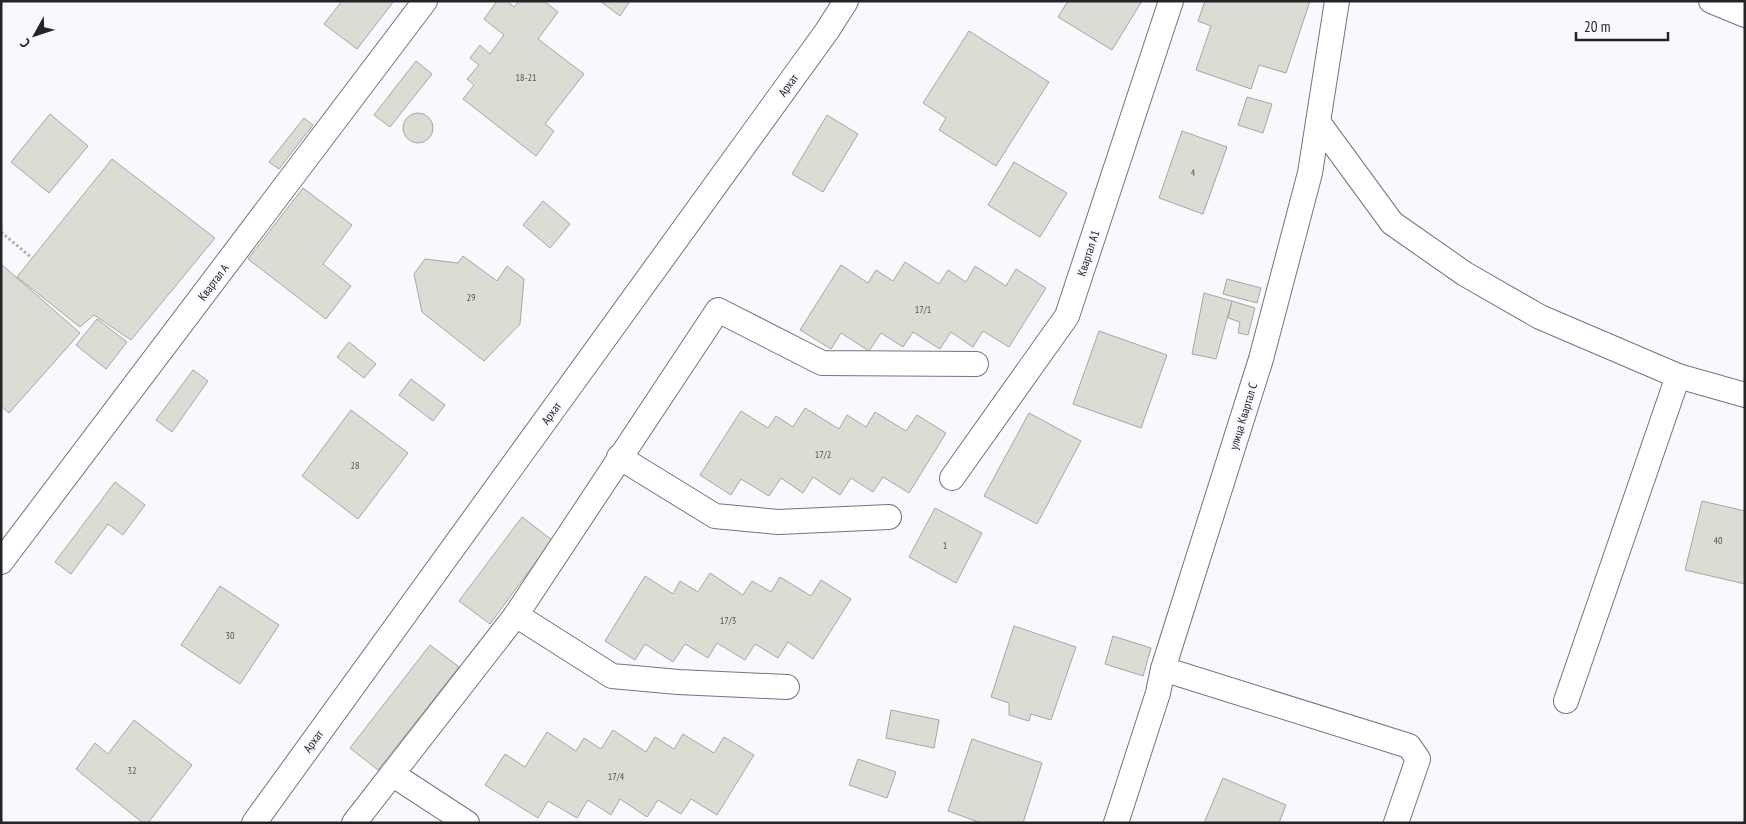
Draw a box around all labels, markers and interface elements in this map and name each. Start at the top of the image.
north arrow [10,10,60,60]
scale bar [1576,10,1668,42]
text: 20 m [1584,17,1610,36]
text: С [16,35,34,52]
house number: 18-21 [516,71,536,84]
street label: Архат [775,71,801,99]
house number: 4 [1191,166,1196,179]
street label: Квартал А1 [1074,228,1102,278]
street label: Квартал А [194,260,232,303]
house number: 29 [467,291,476,304]
house number: 17/1 [915,303,931,316]
street label: улица Квартал С [1226,380,1260,451]
street label: Архат [538,399,564,427]
house number: 17/2 [815,448,831,461]
house number: 28 [351,459,360,472]
house number: 40 [1714,534,1723,547]
house number: 1 [943,539,947,552]
house number: 17/3 [720,614,736,627]
house number: 30 [226,629,235,642]
street label: Архат [300,727,326,755]
house number: 32 [128,764,137,777]
house number: 17/4 [608,770,625,783]

